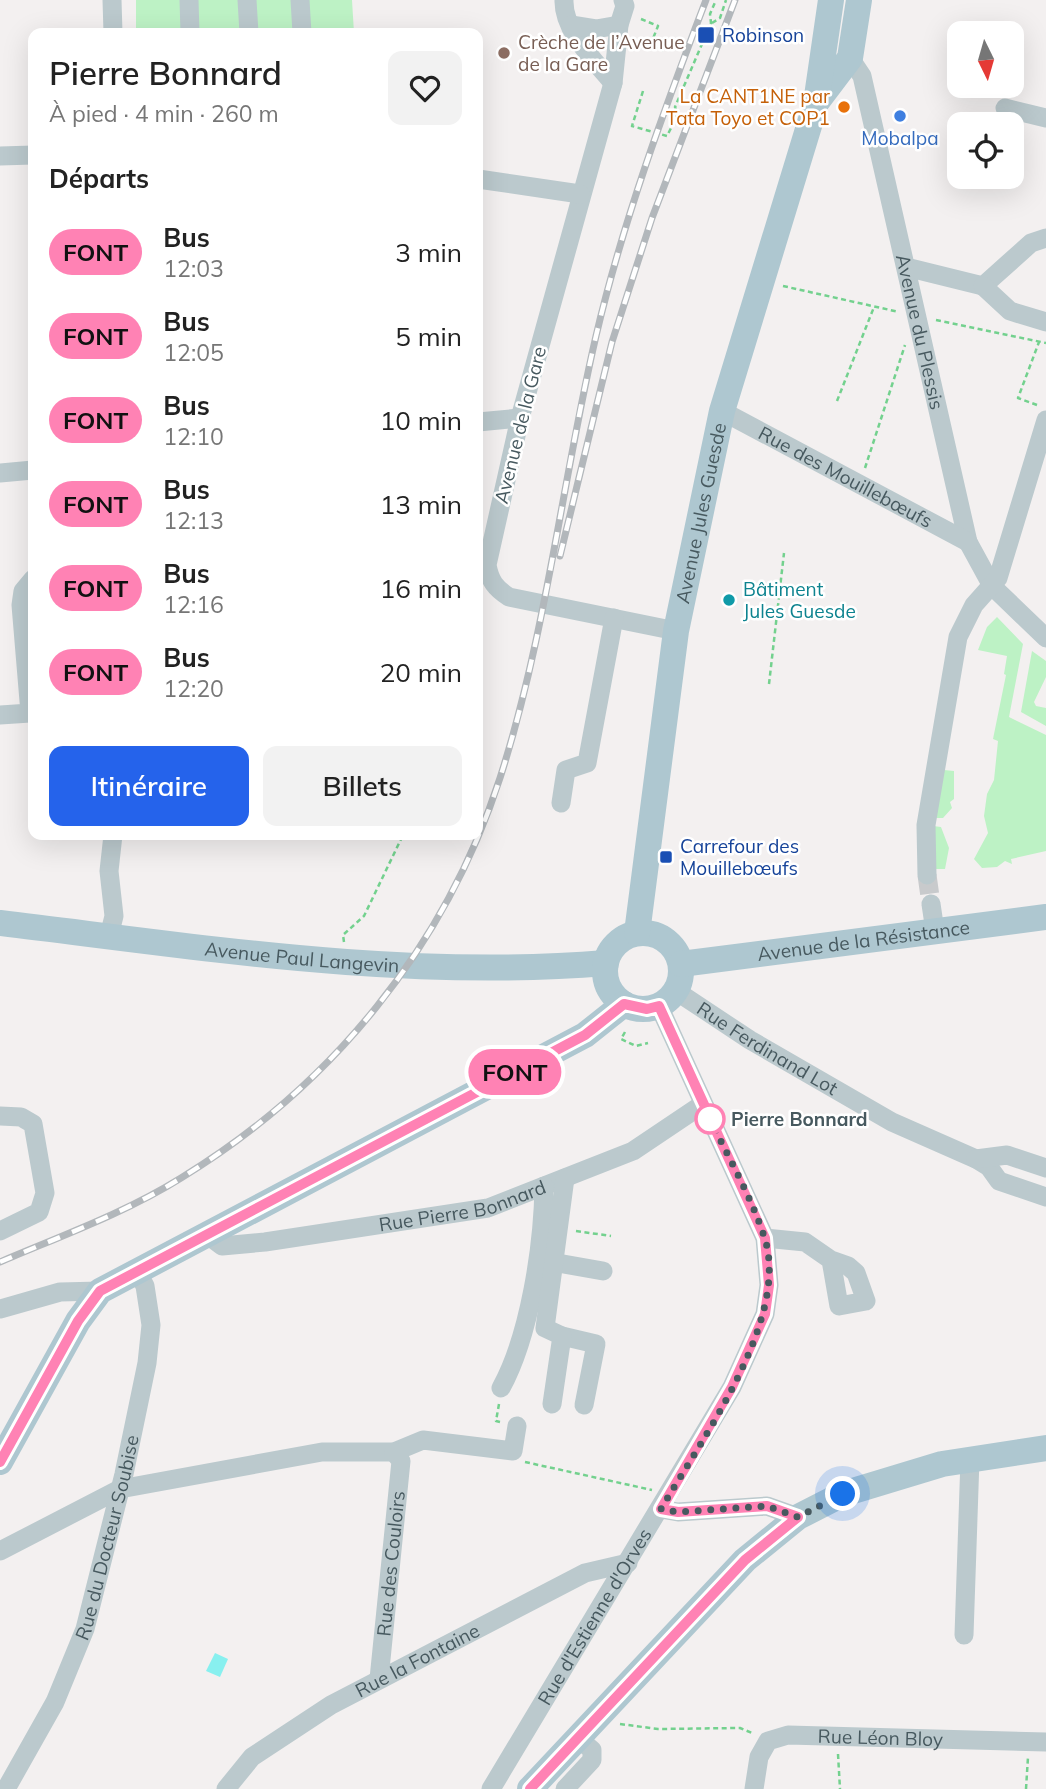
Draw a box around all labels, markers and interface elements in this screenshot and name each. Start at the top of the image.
north arrow [947,21,1024,98]
map controls [947,21,1024,189]
place label: Robinson [722,23,804,47]
marker: Robinson [696,25,716,45]
place label: Crèche de l’Avenue de la Gare [518,30,685,76]
marker: Crèche de l’Avenue de la Gare [496,45,512,61]
button: heart [388,51,462,125]
text: Pierre Bonnard [49,52,282,93]
place label: La CANT1NE par Tata Toyo et COP1 [666,84,830,130]
text: À pied · 4 min · 260 m [49,99,279,128]
marker: La CANT1NE par Tata Toyo et COP1 [836,99,852,115]
marker: Mobalpa [892,108,908,124]
button: locate [947,112,1024,189]
place label: Mobalpa [861,126,939,150]
text: Départs [49,162,149,195]
text: Bus [163,221,210,254]
text: 3 min [395,236,462,269]
text: FONT [63,237,128,267]
street label: Avenue du Plessis [891,252,949,412]
text: 12:03 [163,254,224,283]
text: Bus [163,305,210,338]
text: 5 min [395,320,462,353]
text: FONT [63,321,128,351]
text: 12:05 [163,338,224,367]
street label: Avenue de la Gare [489,344,551,506]
text: Bus [163,389,210,422]
text: 10 min [380,404,462,437]
text: FONT [63,405,128,435]
street label: Avenue Jules Guesde [670,421,731,606]
street label: Rue des Mouillebœufs [755,421,937,533]
text: 12:10 [163,422,224,451]
text: Bus [163,473,210,506]
text: 13 min [380,488,462,521]
text: FONT [63,489,128,519]
text: 12:13 [163,506,224,535]
text: Bus [163,557,210,590]
text: 16 min [380,572,462,605]
text: FONT [63,573,128,603]
place label: Bâtiment Jules Guesde [743,577,856,623]
text: 12:16 [163,590,224,619]
marker: Bâtiment Jules Guesde [721,592,737,608]
text: Bus [163,641,210,674]
text: 20 min [380,656,462,689]
text: FONT [63,657,128,687]
text: 12:20 [163,674,224,703]
button: Itinéraire [49,746,249,826]
button: Billets [263,746,462,826]
place label: Carrefour des Mouillebœufs [680,834,799,880]
marker: Carrefour des Mouillebœufs [658,849,674,865]
street label: Avenue de la Résistance [756,915,971,966]
street label: Avenue Paul Langevin [203,936,400,977]
street label: Rue Ferdinand Lot [692,996,842,1100]
line badge: FONT [466,1049,564,1095]
text: FONT [482,1057,548,1087]
marker: Pierre Bonnard [695,1104,725,1134]
place label: Pierre Bonnard [731,1107,868,1131]
street label: Rue Pierre Bonnard [377,1175,549,1237]
street label: Rue du Docteur Soubise [70,1433,144,1644]
your location [825,1476,860,1511]
street label: Rue des Couloirs [371,1490,410,1637]
street label: Rue d'Estienne d'Orves [532,1524,657,1709]
street label: Rue la Fontaine [351,1618,483,1702]
street label: Rue Léon Bloy [817,1724,943,1751]

